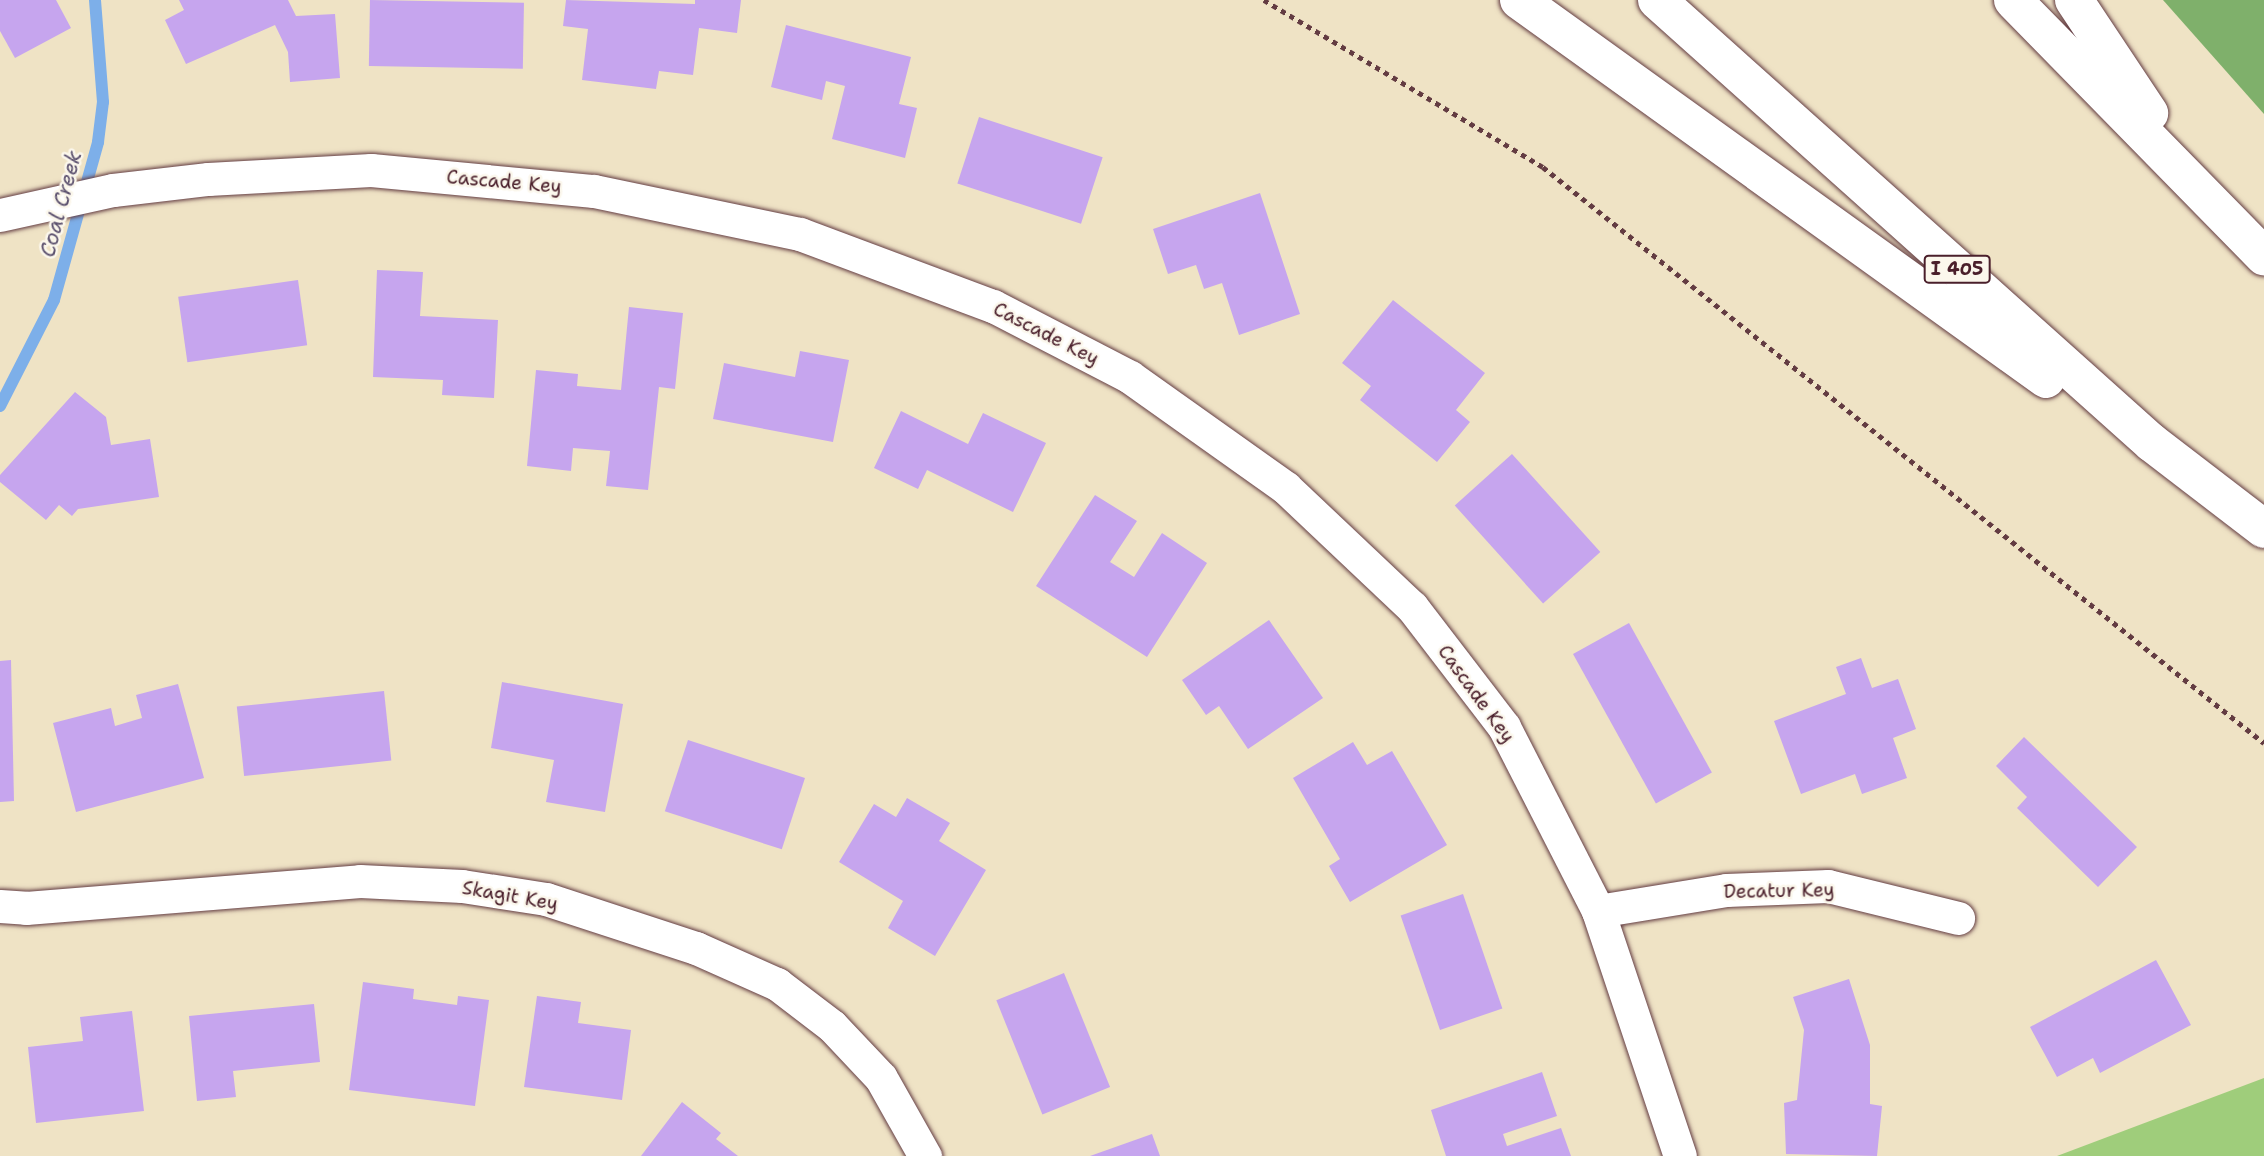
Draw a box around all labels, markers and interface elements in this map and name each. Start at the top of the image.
water label: Coal Creek [35,148,87,260]
street label: Cascade Key [446,166,562,198]
road number: I 405 [1922,255,1992,284]
street label: Cascade Key [989,298,1103,370]
street label: Cascade Key [1433,641,1519,747]
street label: Skagit Key [460,876,560,916]
street label: Decatur Key [1723,879,1835,903]

